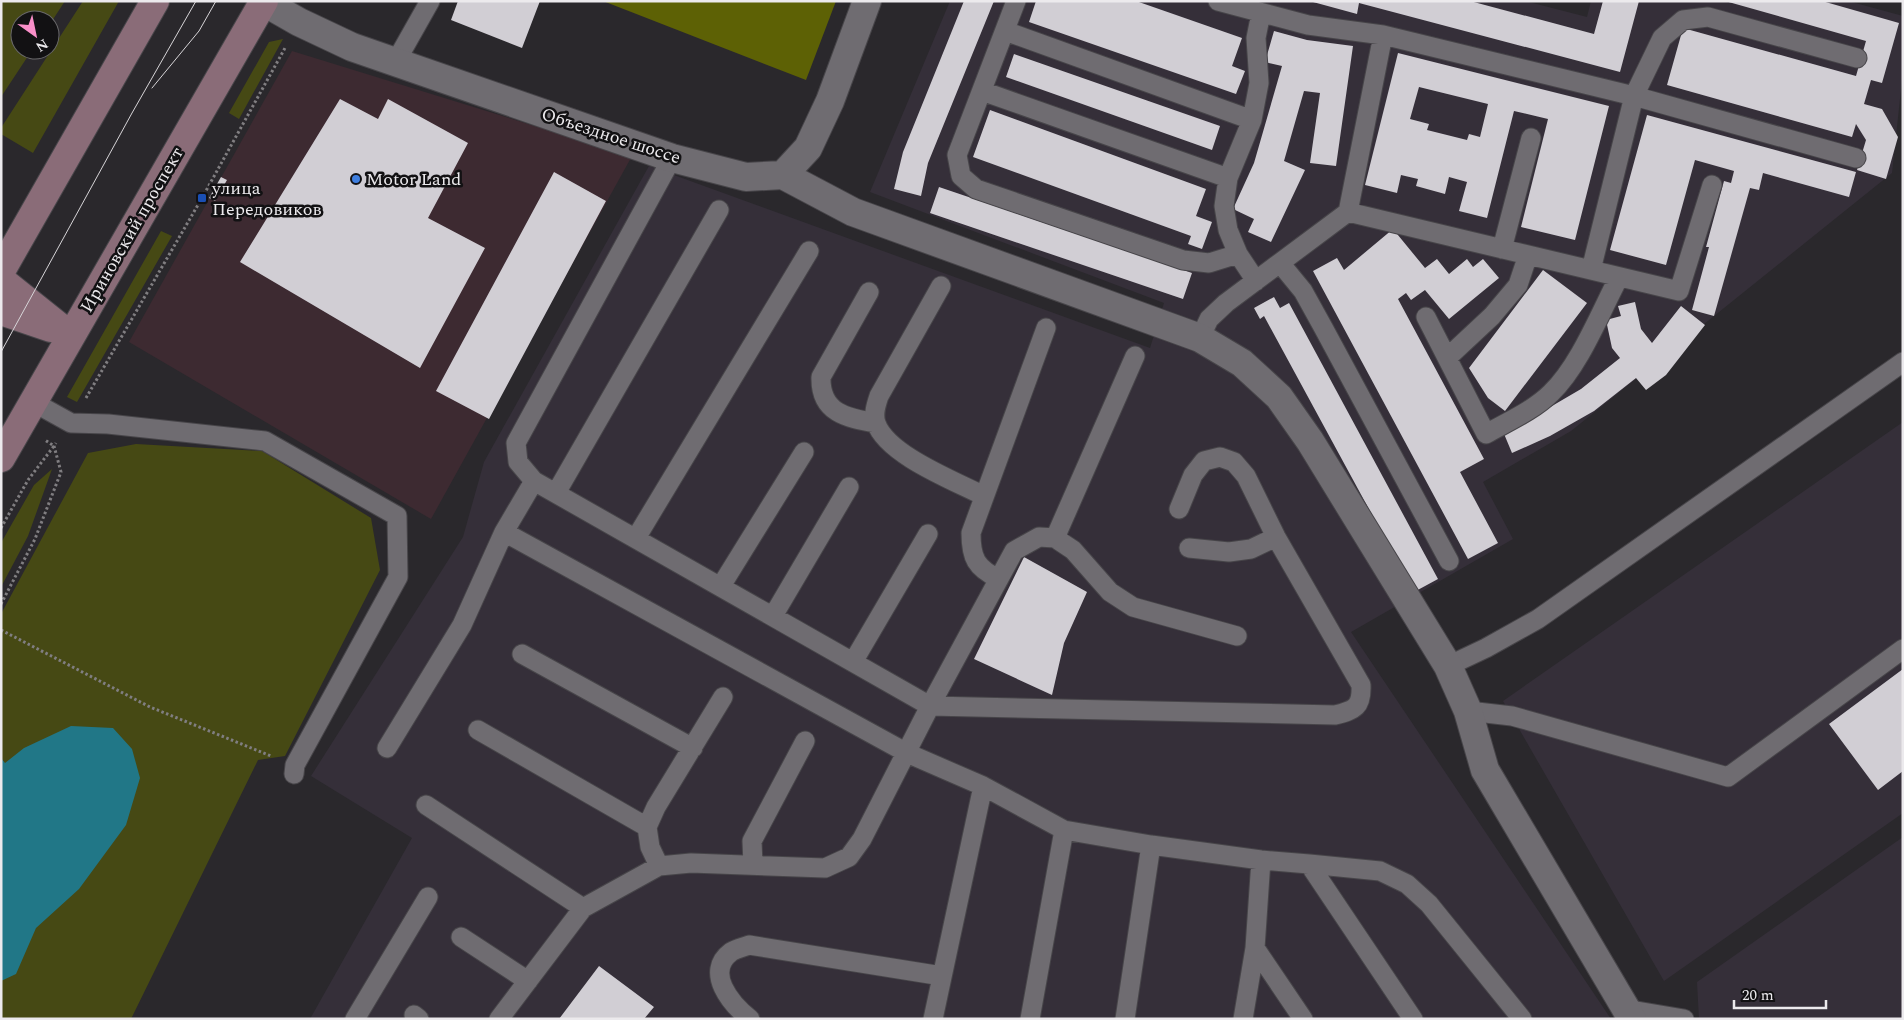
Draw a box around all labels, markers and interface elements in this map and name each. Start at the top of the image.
north arrow [10,10,60,60]
text: N [31,34,52,57]
street label: Объездное шоссе [538,101,684,171]
street label: Ириновский проспект [73,142,191,318]
place label: Motor Land [366,166,461,193]
marker: Motor Land [350,173,362,185]
place label: улица Передовиков [211,175,321,223]
marker: улица Передовиков [196,192,208,204]
scale bar [1734,978,1826,1010]
text: 20 m [1742,984,1774,1007]

